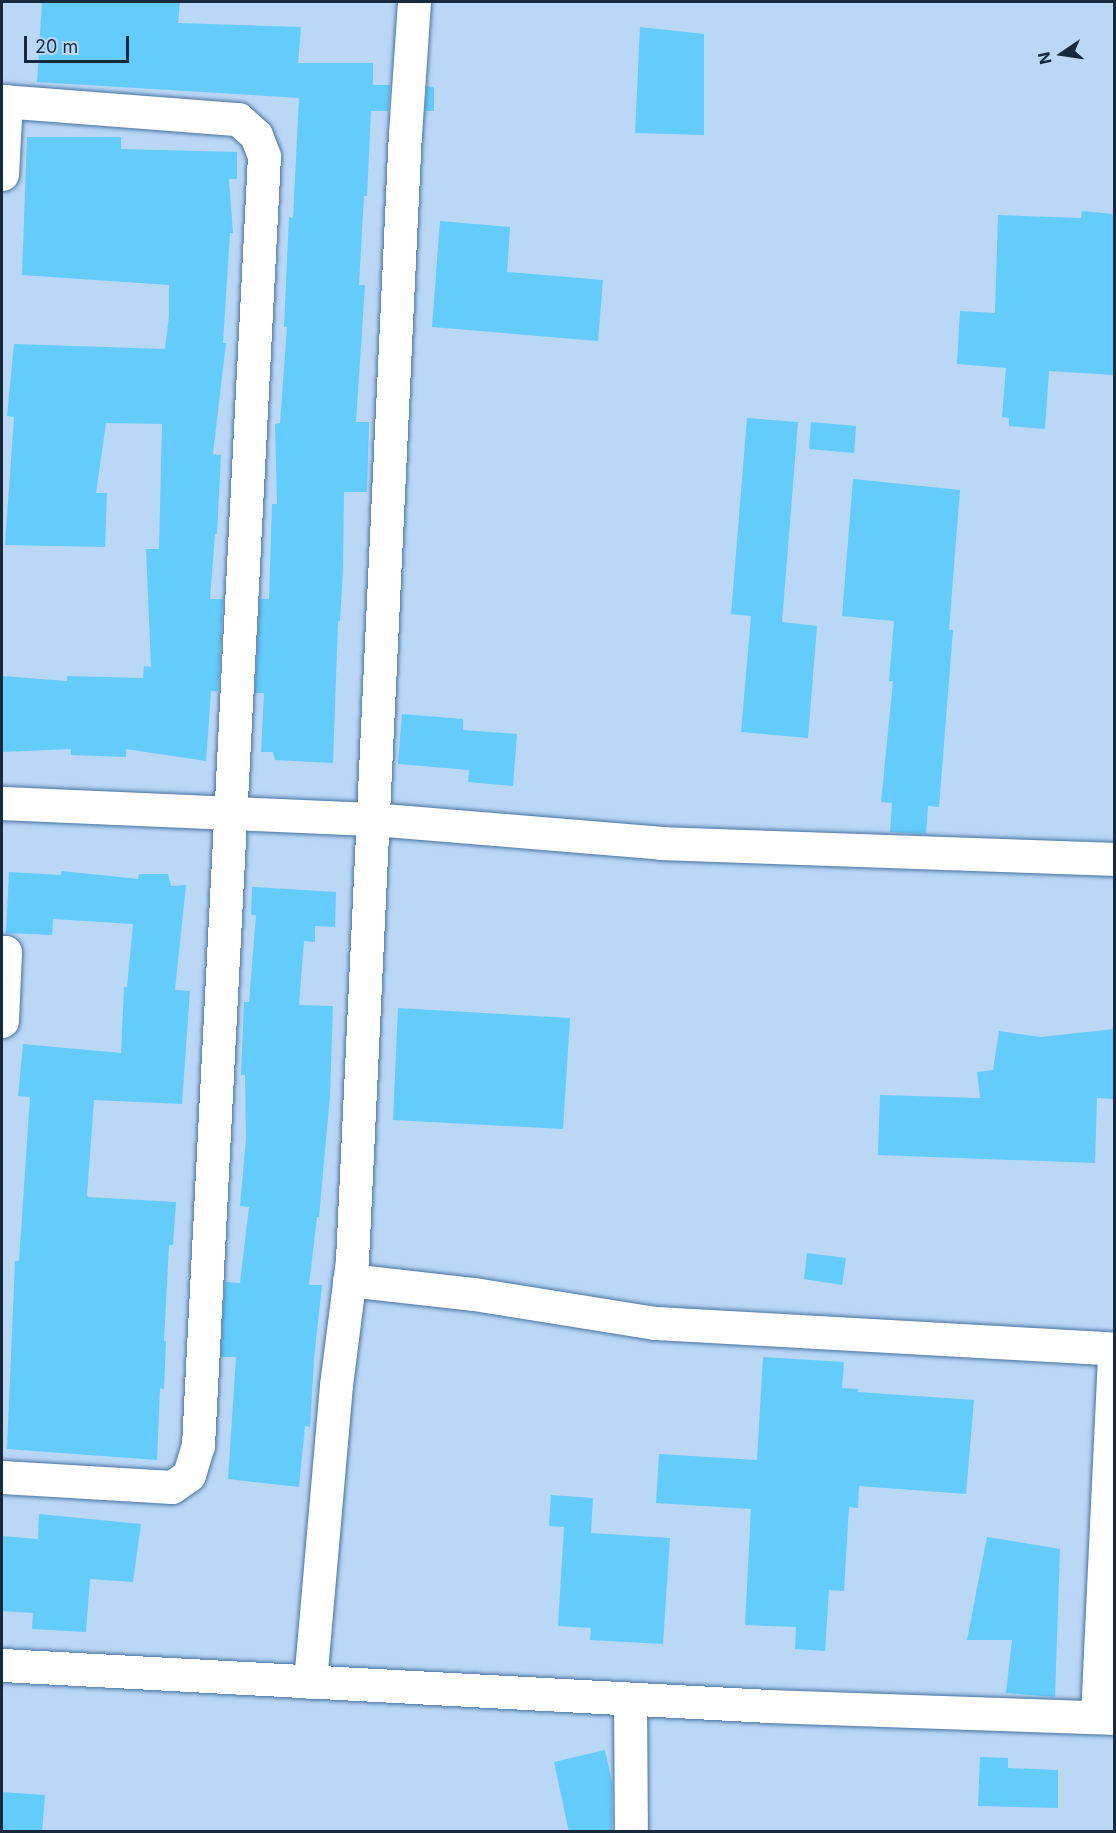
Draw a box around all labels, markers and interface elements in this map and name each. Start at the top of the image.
scale bar [27,24,132,62]
north arrow [1032,24,1092,84]
text: 20 m [35,36,78,57]
text: N [1033,50,1056,66]

